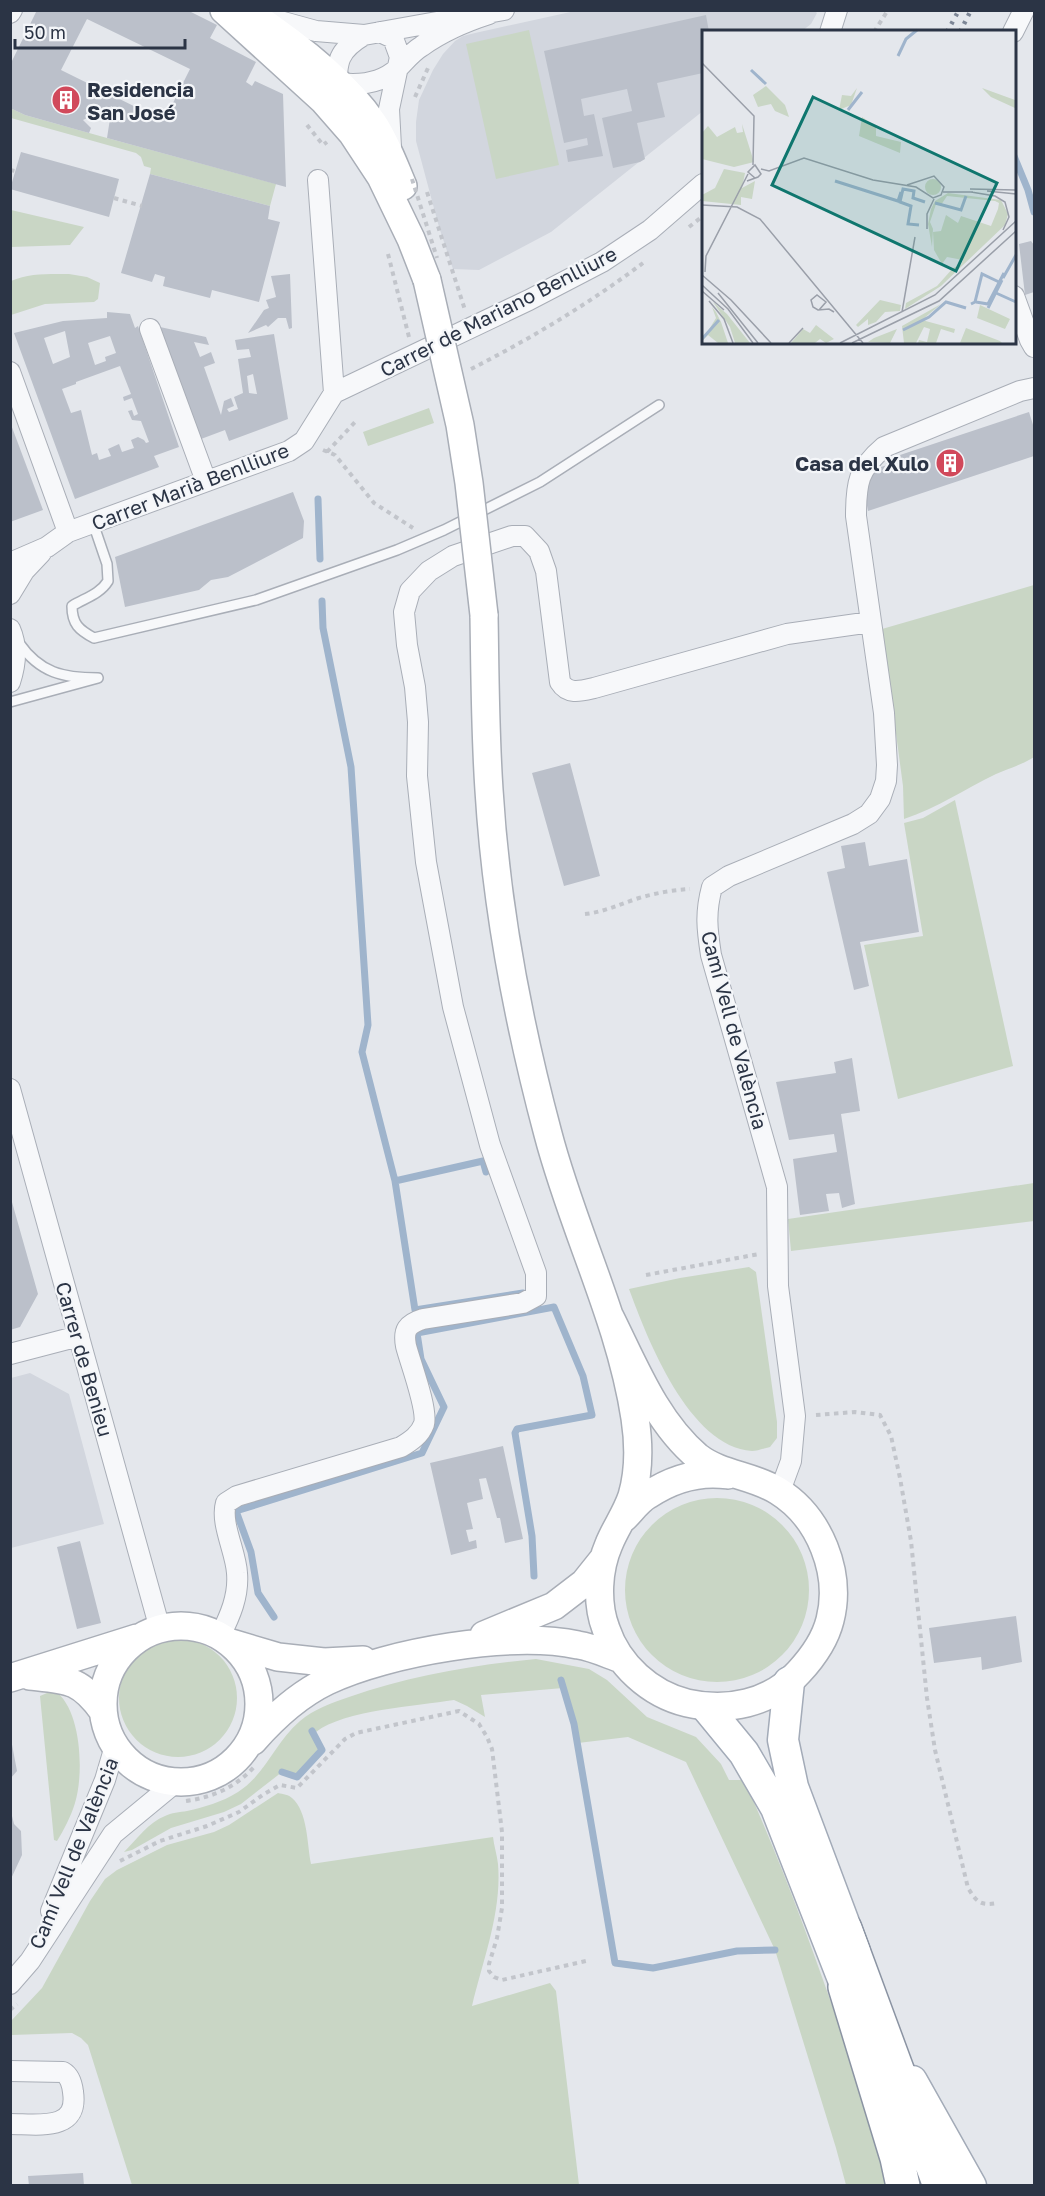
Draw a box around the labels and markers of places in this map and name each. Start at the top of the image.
place label: Residencia San José [87,77,194,124]
building icon: Residencia San José [50,84,82,116]
building icon: Casa del Xulo [934,447,966,479]
place label: Casa del Xulo [795,451,929,475]

